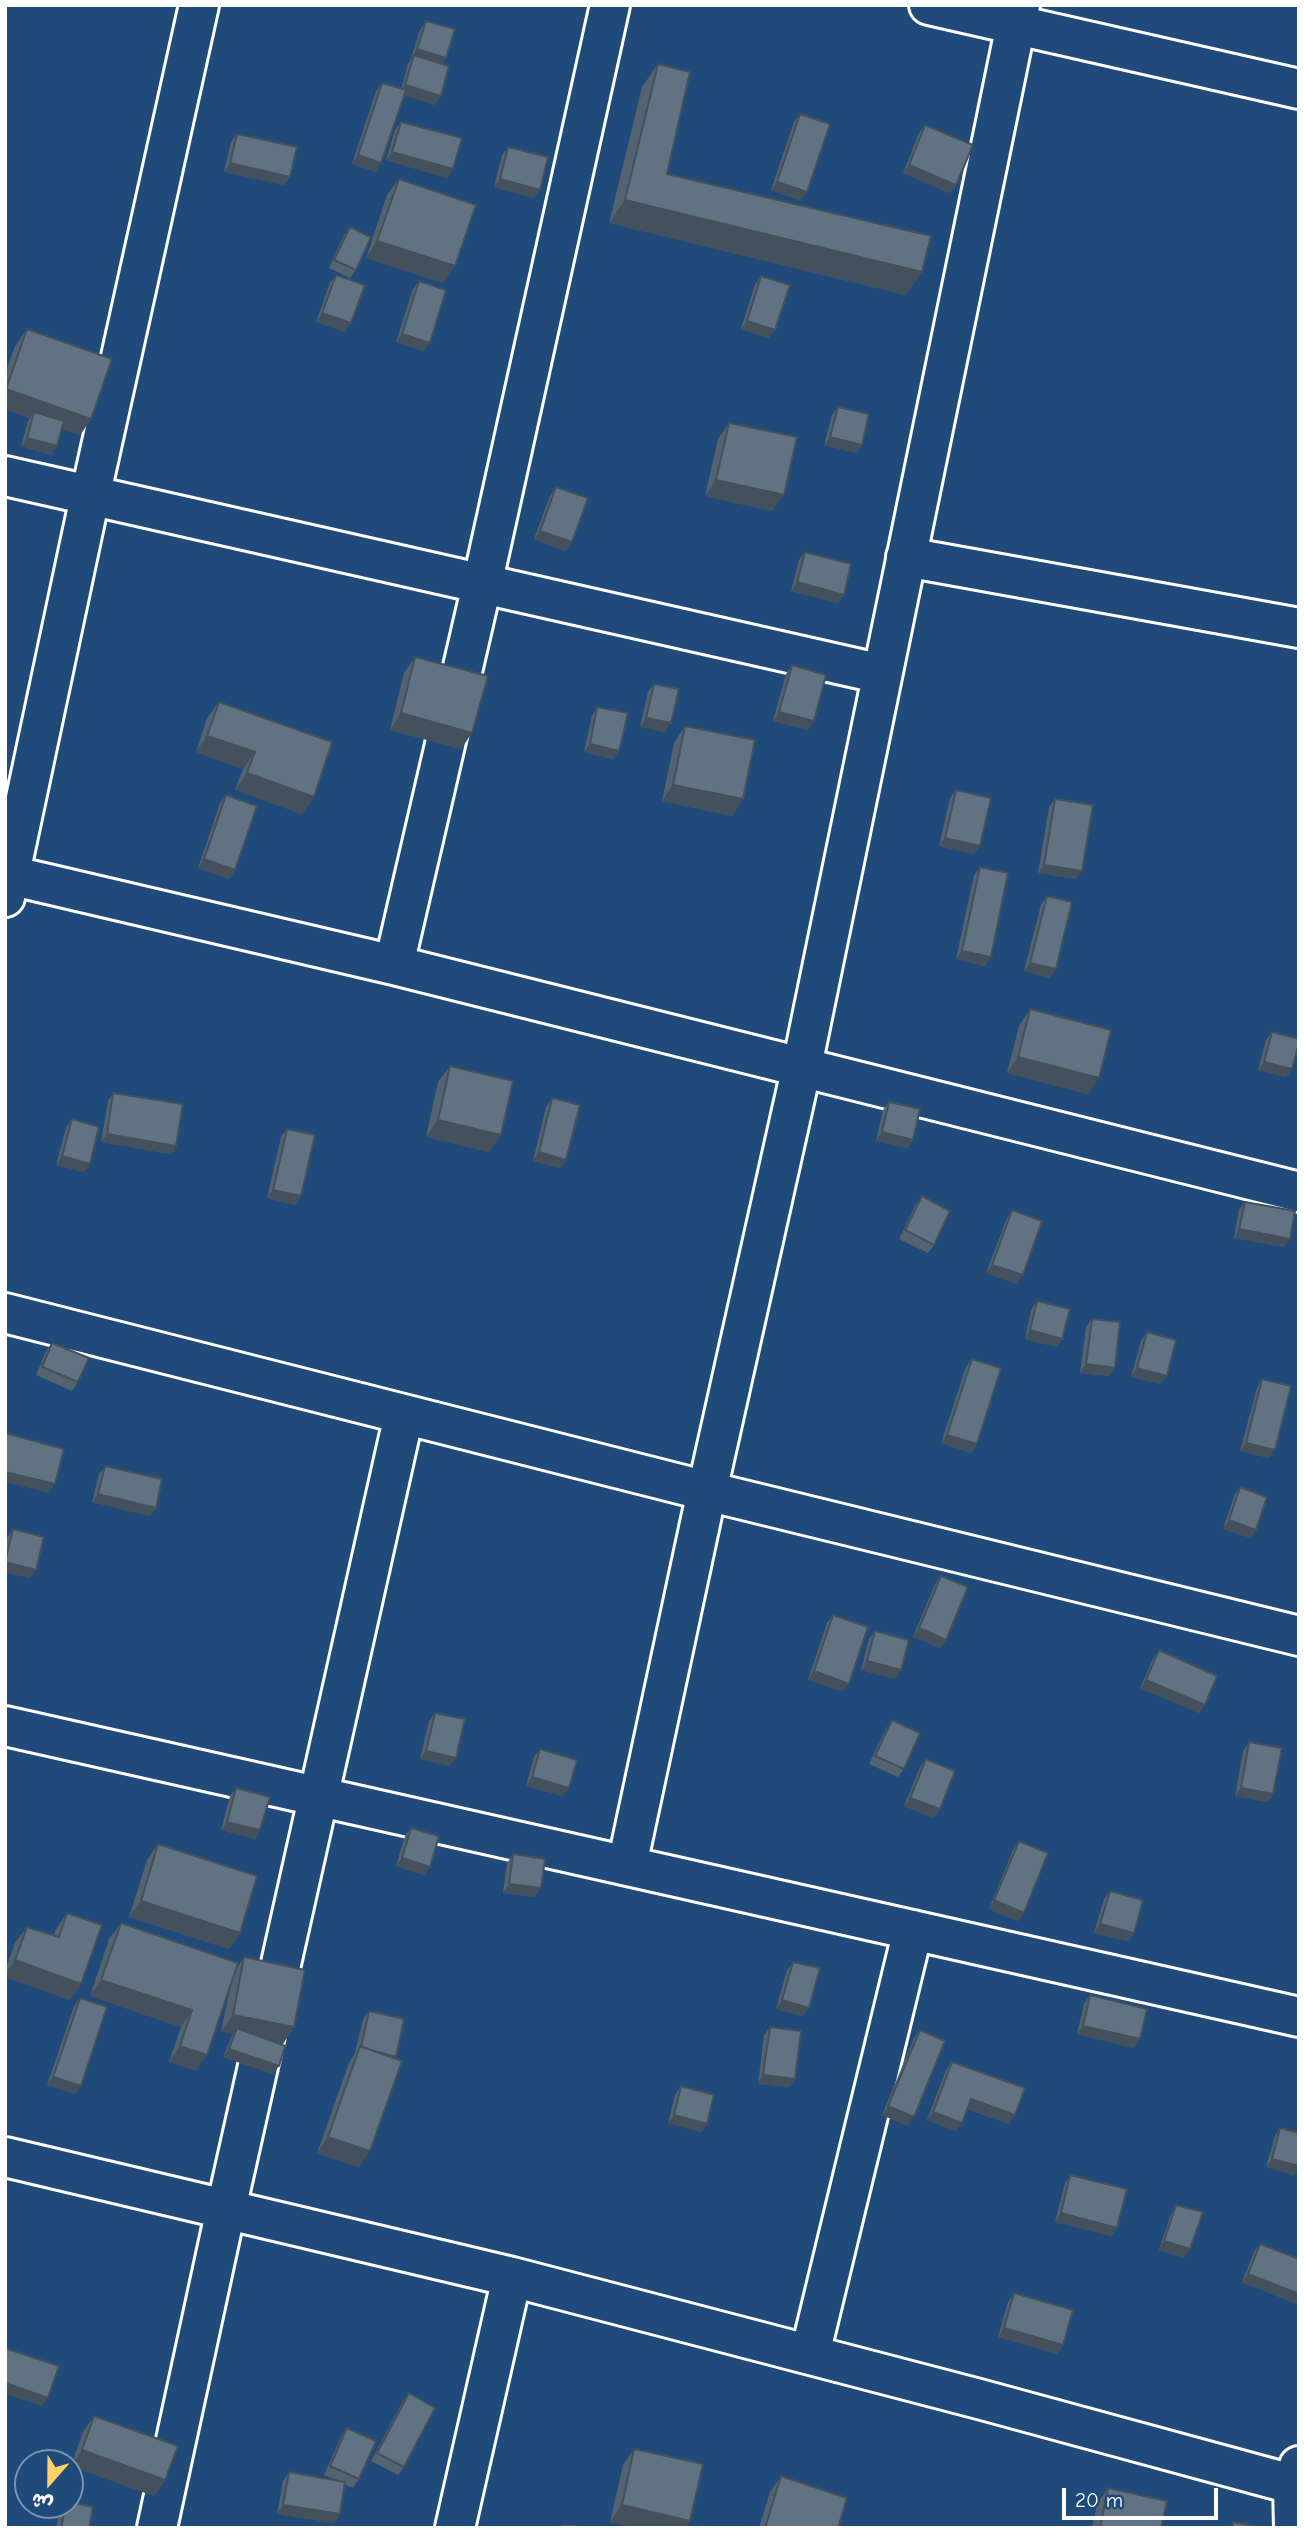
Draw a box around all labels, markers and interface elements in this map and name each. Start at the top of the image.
north arrow [14,2449,84,2519]
scale bar [1066,2474,1222,2518]
text: ش [28,2488,56,2516]
text: 20 m [1075,2488,1123,2512]

